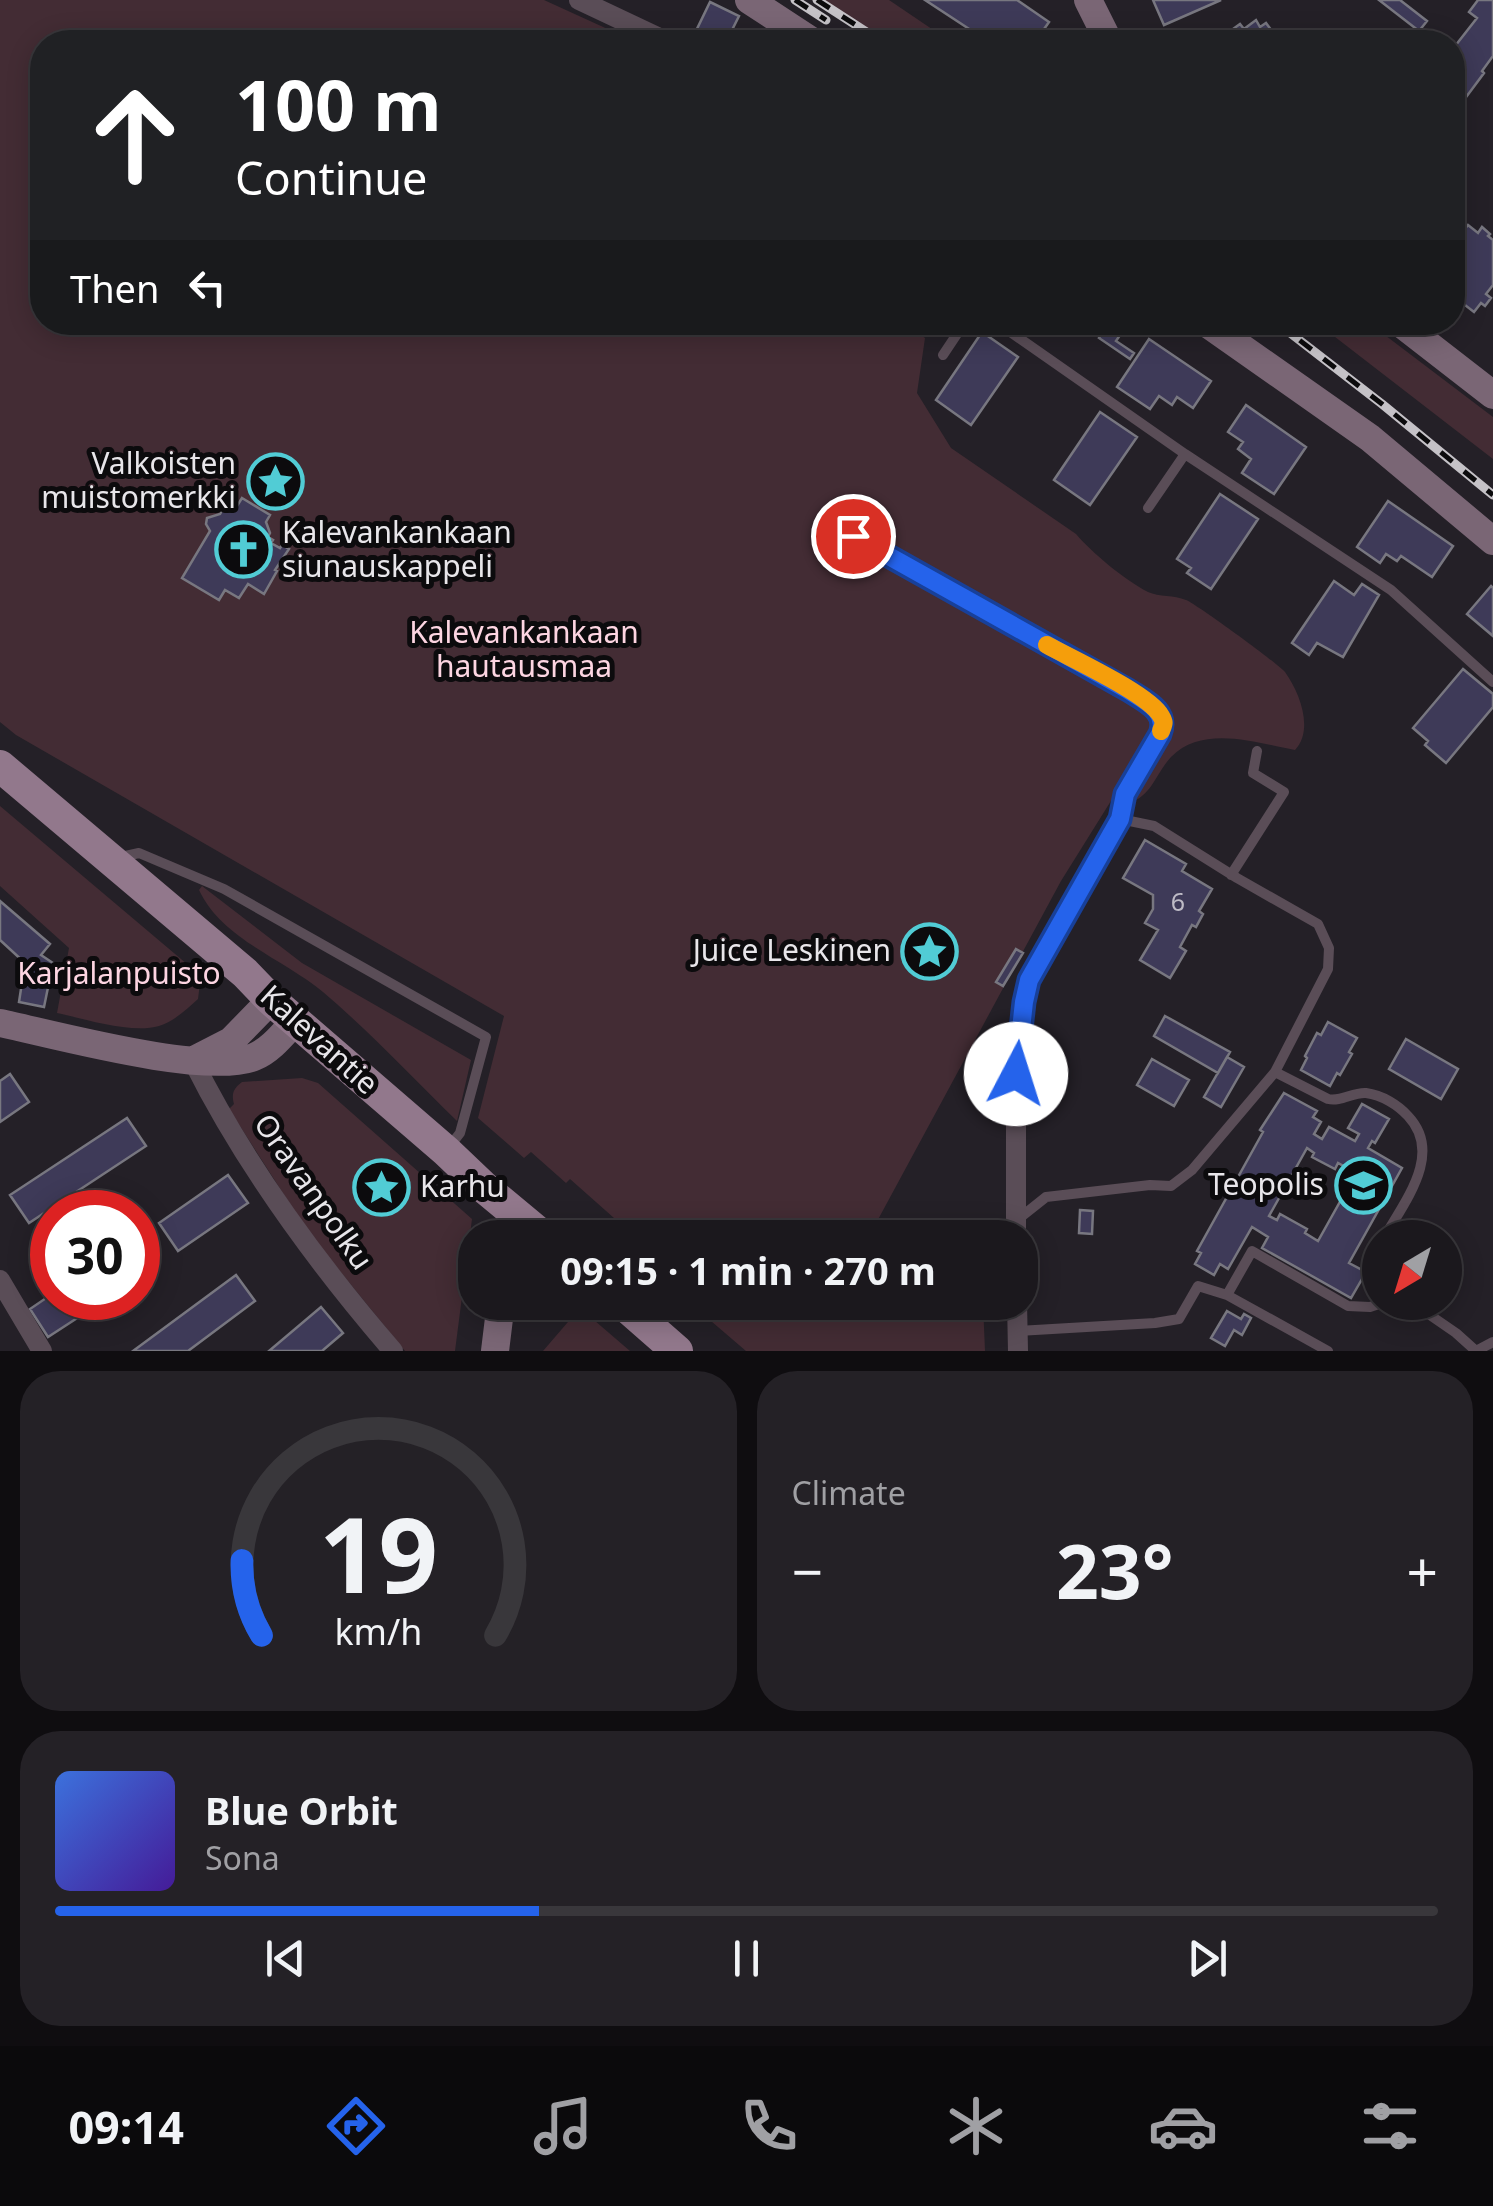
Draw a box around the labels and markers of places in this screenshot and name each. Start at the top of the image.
place label: Valkoisten muistomerkki [41,442,236,517]
place icon: Valkoisten muistomerkki [245,451,305,511]
pin [811,494,896,579]
place label: Kalevankankaan siunauskappeli [282,511,512,586]
church icon: Kalevankankaan siunauskappeli [213,520,273,580]
place icon: Juice Leskinen [900,921,960,981]
place label: Juice Leskinen [690,929,891,970]
school or university icon: Teopolis [1333,1155,1393,1215]
place icon: Karhu [351,1157,411,1217]
place label: Teopolis [1208,1163,1324,1204]
place label: Karhu [420,1165,505,1206]

